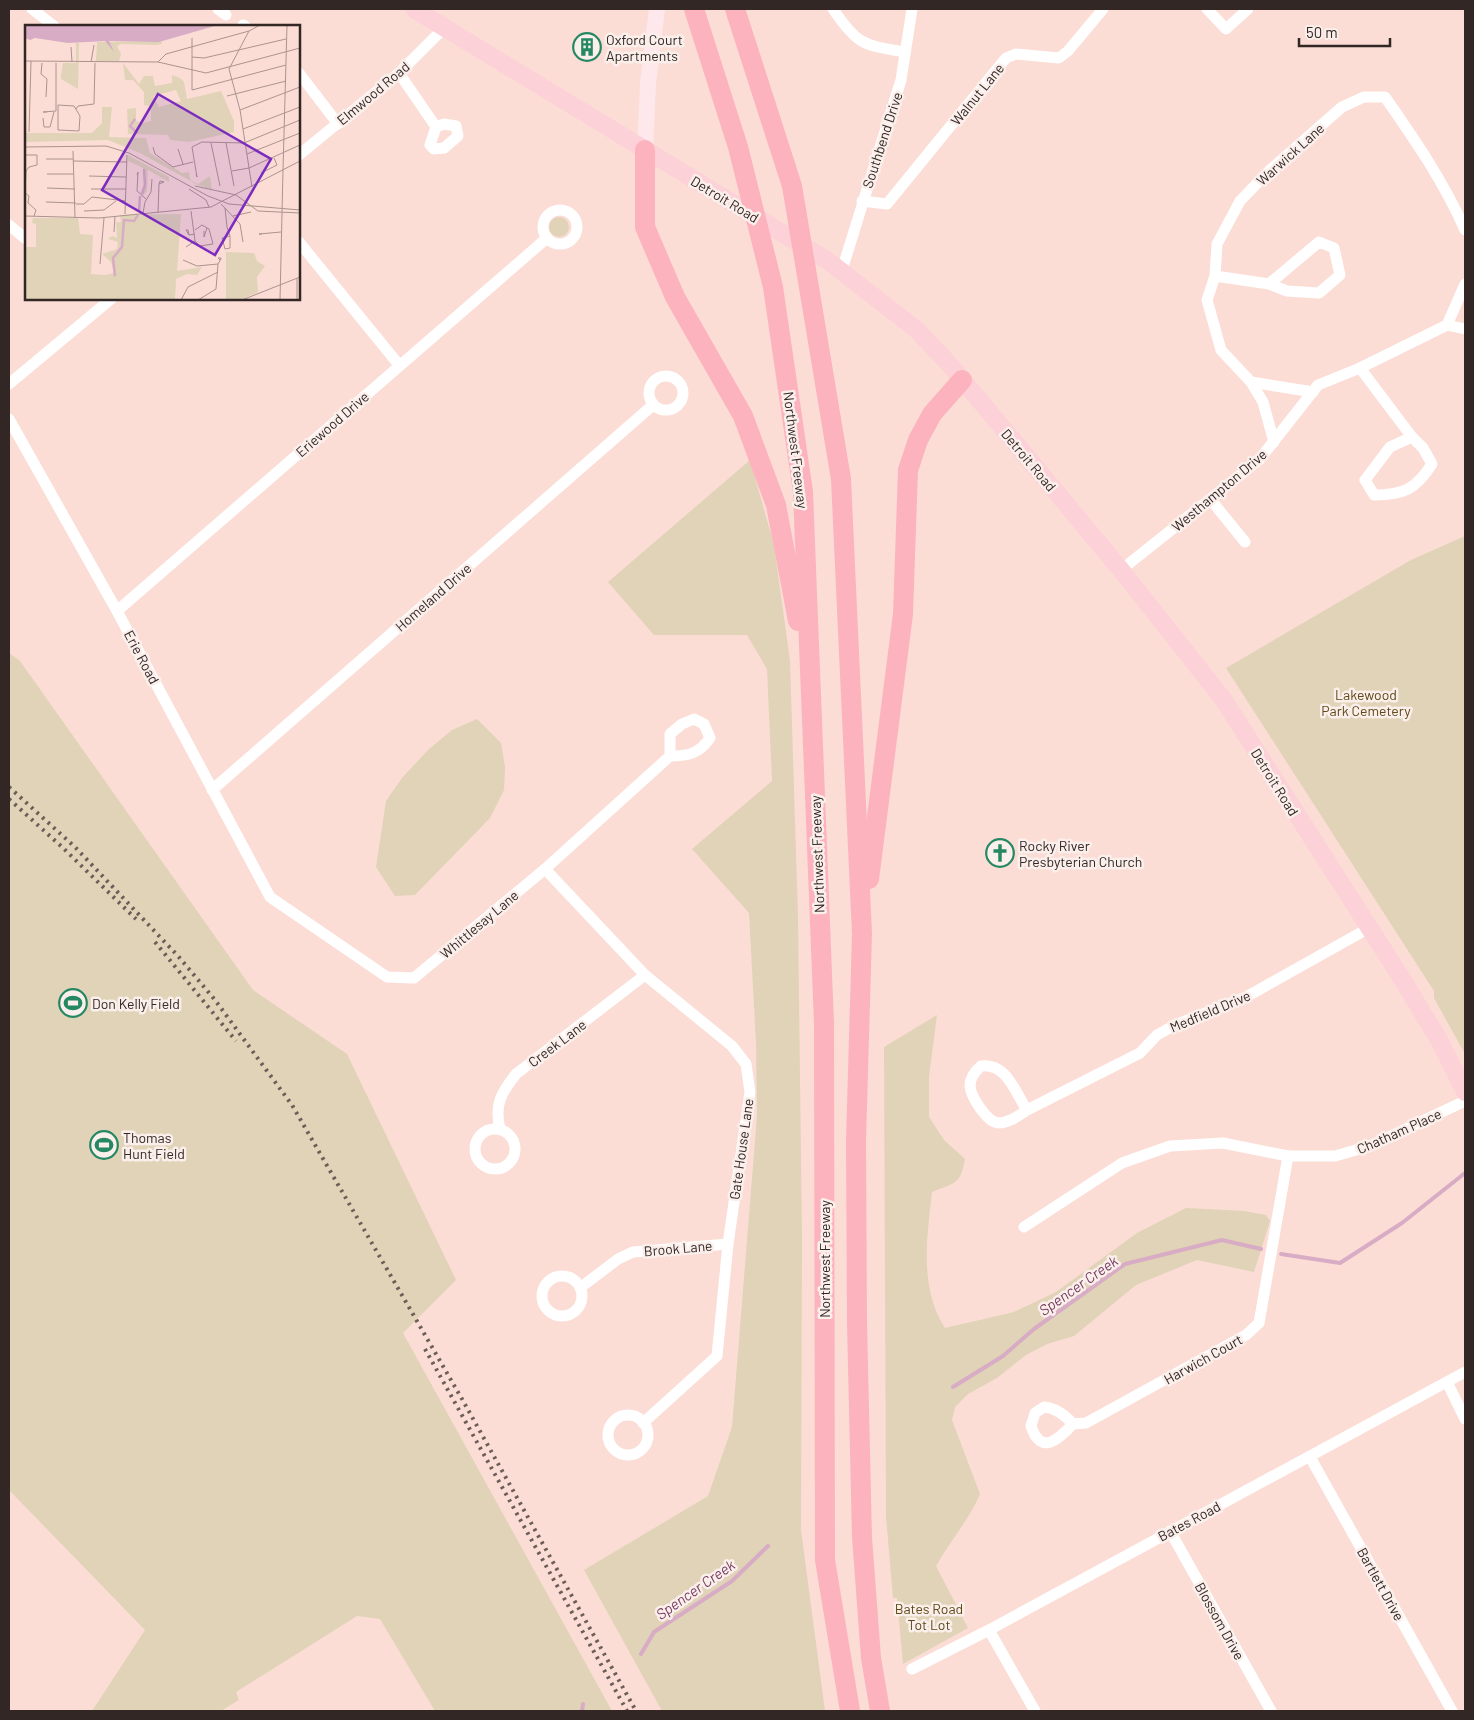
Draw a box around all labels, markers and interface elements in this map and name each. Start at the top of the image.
scale bar [1299,15,1390,47]
text: 50 m [1306,23,1338,41]
inset map [25,25,300,300]
place label: Oxford Court Apartments [606,31,683,64]
building icon: Oxford Court Apartments [572,32,602,62]
street label: Elmwood Road [333,58,413,128]
street label: Walnut Lane [947,60,1007,128]
street label: Southbend Drive [858,90,906,190]
street label: Warwick Lane [1253,119,1327,189]
street label: Detroit Road [688,172,762,226]
street label: Eriewood Drive [292,388,372,460]
street label: Northwest Freeway [780,391,812,510]
street label: Detroit Road [998,425,1060,495]
street label: Westhampton Drive [1168,445,1270,535]
street label: Homeland Drive [392,559,474,635]
street label: Erie Road [121,627,163,687]
park label: Lakewood Park Cemetery [1321,686,1411,719]
street label: Detroit Road [1248,745,1302,819]
street label: Northwest Freeway [806,794,828,913]
place label: Rocky River Presbyterian Church [1019,837,1142,870]
church icon: Rocky River Presbyterian Church [985,838,1015,868]
street label: Whittlesay Lane [436,886,522,962]
street label: Medfield Drive [1167,986,1253,1036]
sports icon: Don Kelly Field [58,988,88,1018]
place label: Don Kelly Field [92,995,180,1012]
street label: Creek Lane [525,1016,589,1070]
street label: Gate House Lane [725,1097,757,1201]
street label: Chatham Place [1354,1105,1444,1157]
place label: Thomas Hunt Field [123,1129,185,1162]
sports icon: Thomas Hunt Field [89,1130,119,1160]
street label: Northwest Freeway [816,1200,833,1318]
street label: Brook Lane [643,1237,713,1259]
water label: Spencer Creek [1035,1251,1122,1319]
street label: Harwich Court [1161,1330,1245,1388]
street label: Bates Road [1155,1497,1223,1545]
street label: Bartlett Drive [1354,1544,1408,1624]
water label: Spencer Creek [652,1555,739,1623]
street label: Blossom Drive [1192,1579,1248,1663]
park label: Bates Road Tot Lot [895,1600,963,1633]

